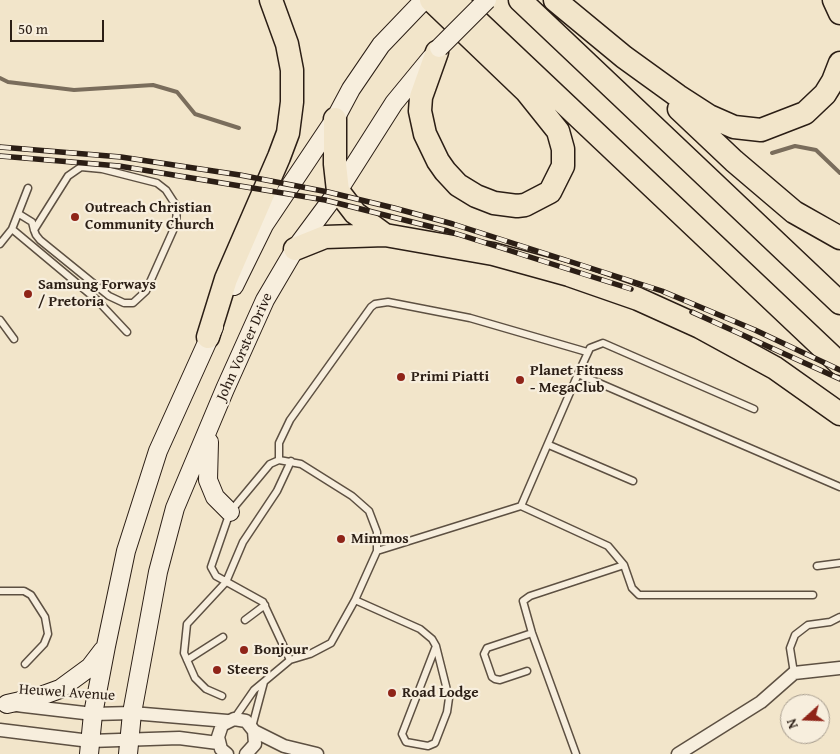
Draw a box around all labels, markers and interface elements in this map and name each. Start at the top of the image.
scale bar [12,10,106,42]
text: 50 m [18,18,48,39]
place label: Outreach Christian Community Church [85,199,214,234]
marker: Outreach Christian Community Church [69,211,81,223]
place label: Samsung Forways / Pretoria [38,276,156,311]
marker: Samsung Forways / Pretoria [22,288,34,300]
street label: John Vorster Drive [213,290,277,404]
place label: Planet Fitness - MegaClub [530,362,623,397]
place label: Primi Piatti [411,368,489,386]
marker: Primi Piatti [395,371,407,383]
marker: Planet Fitness - MegaClub [514,374,526,386]
place label: Mimmos [351,530,409,548]
marker: Mimmos [335,533,347,545]
place label: Bonjour [254,641,308,659]
marker: Bonjour [238,644,250,656]
place label: Steers [227,661,269,679]
marker: Steers [211,664,223,676]
street label: Heuwel Avenue [18,681,116,705]
place label: Road Lodge [402,684,479,702]
marker: Road Lodge [386,687,398,699]
north arrow [780,694,830,744]
text: N [781,716,803,732]

